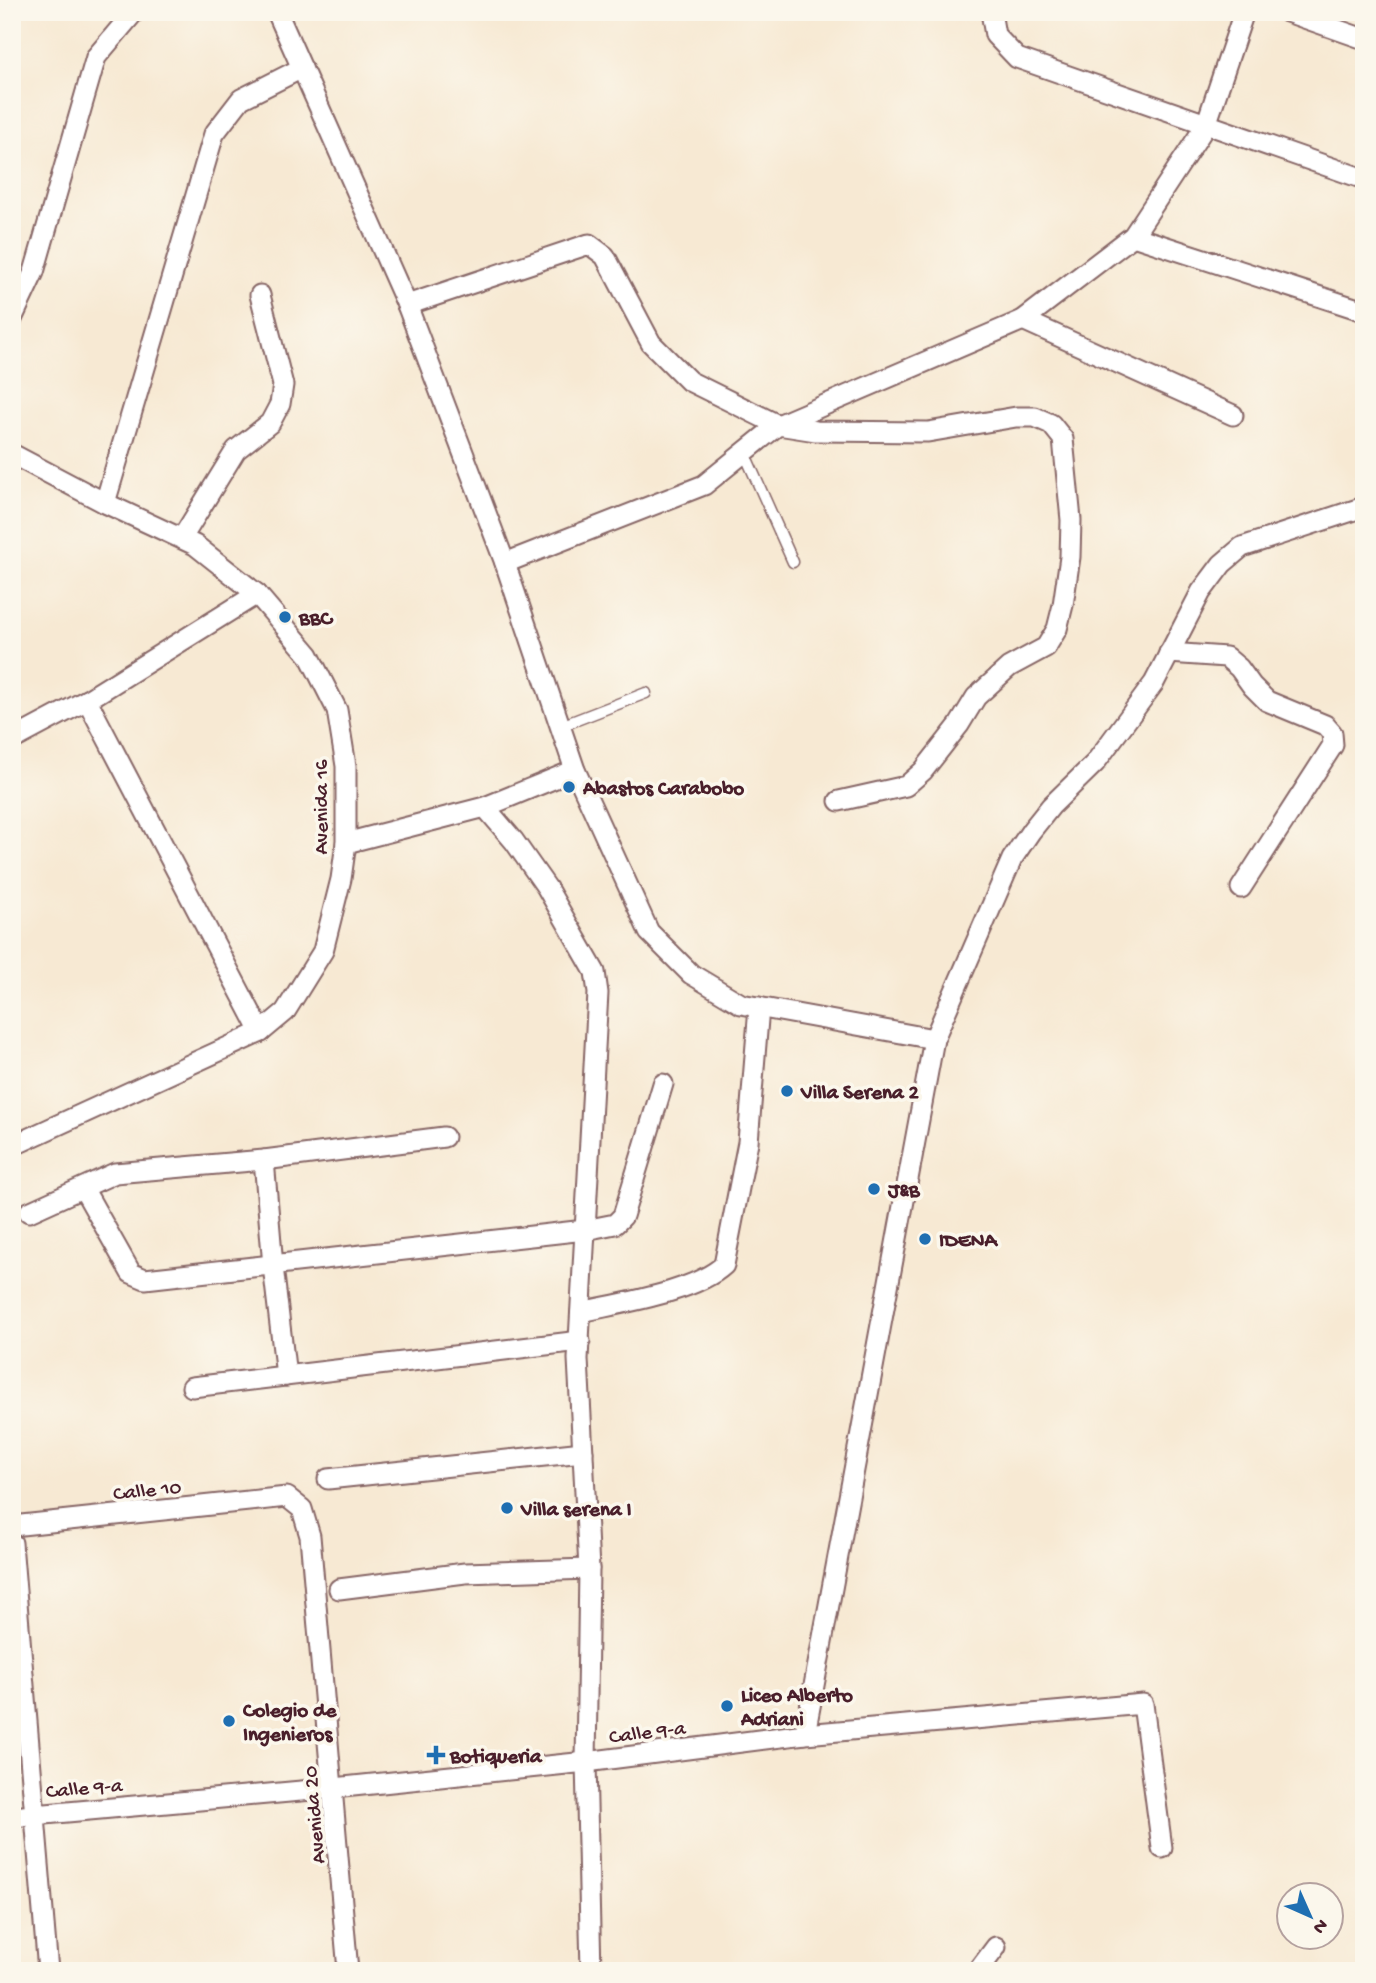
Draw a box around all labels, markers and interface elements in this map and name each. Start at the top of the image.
place label: BBC [298,608,333,633]
marker: BBC [277,609,293,625]
street label: Avenida 16 [311,759,336,855]
place label: Abastos Carabobo [582,778,744,803]
marker: Abastos Carabobo [561,779,577,795]
place label: Villa Serena 2 [800,1082,920,1107]
marker: Villa Serena 2 [779,1083,795,1099]
place label: J&B [887,1180,921,1205]
marker: J&B [866,1181,882,1197]
place label: IDENA [939,1230,999,1255]
marker: IDENA [917,1231,933,1247]
street label: Calle 10 [112,1476,183,1508]
place label: Villa serena I [520,1499,632,1524]
marker: Villa serena I [499,1500,515,1516]
place label: Liceo Alberto Adriani [740,1685,853,1734]
marker: Liceo Alberto Adriani [719,1698,735,1714]
place label: Colegio de Ingenieros [242,1700,337,1749]
marker: Colegio de Ingenieros [221,1713,237,1729]
street label: Calle 9-a [608,1717,688,1752]
place label: Botiqueria [449,1746,543,1771]
marker: Botiqueria [428,1747,444,1763]
street label: Avenida 20 [300,1765,333,1865]
street label: Calle 9-a [45,1775,125,1806]
north arrow [1274,1882,1344,1952]
text: N [1307,1913,1332,1938]

